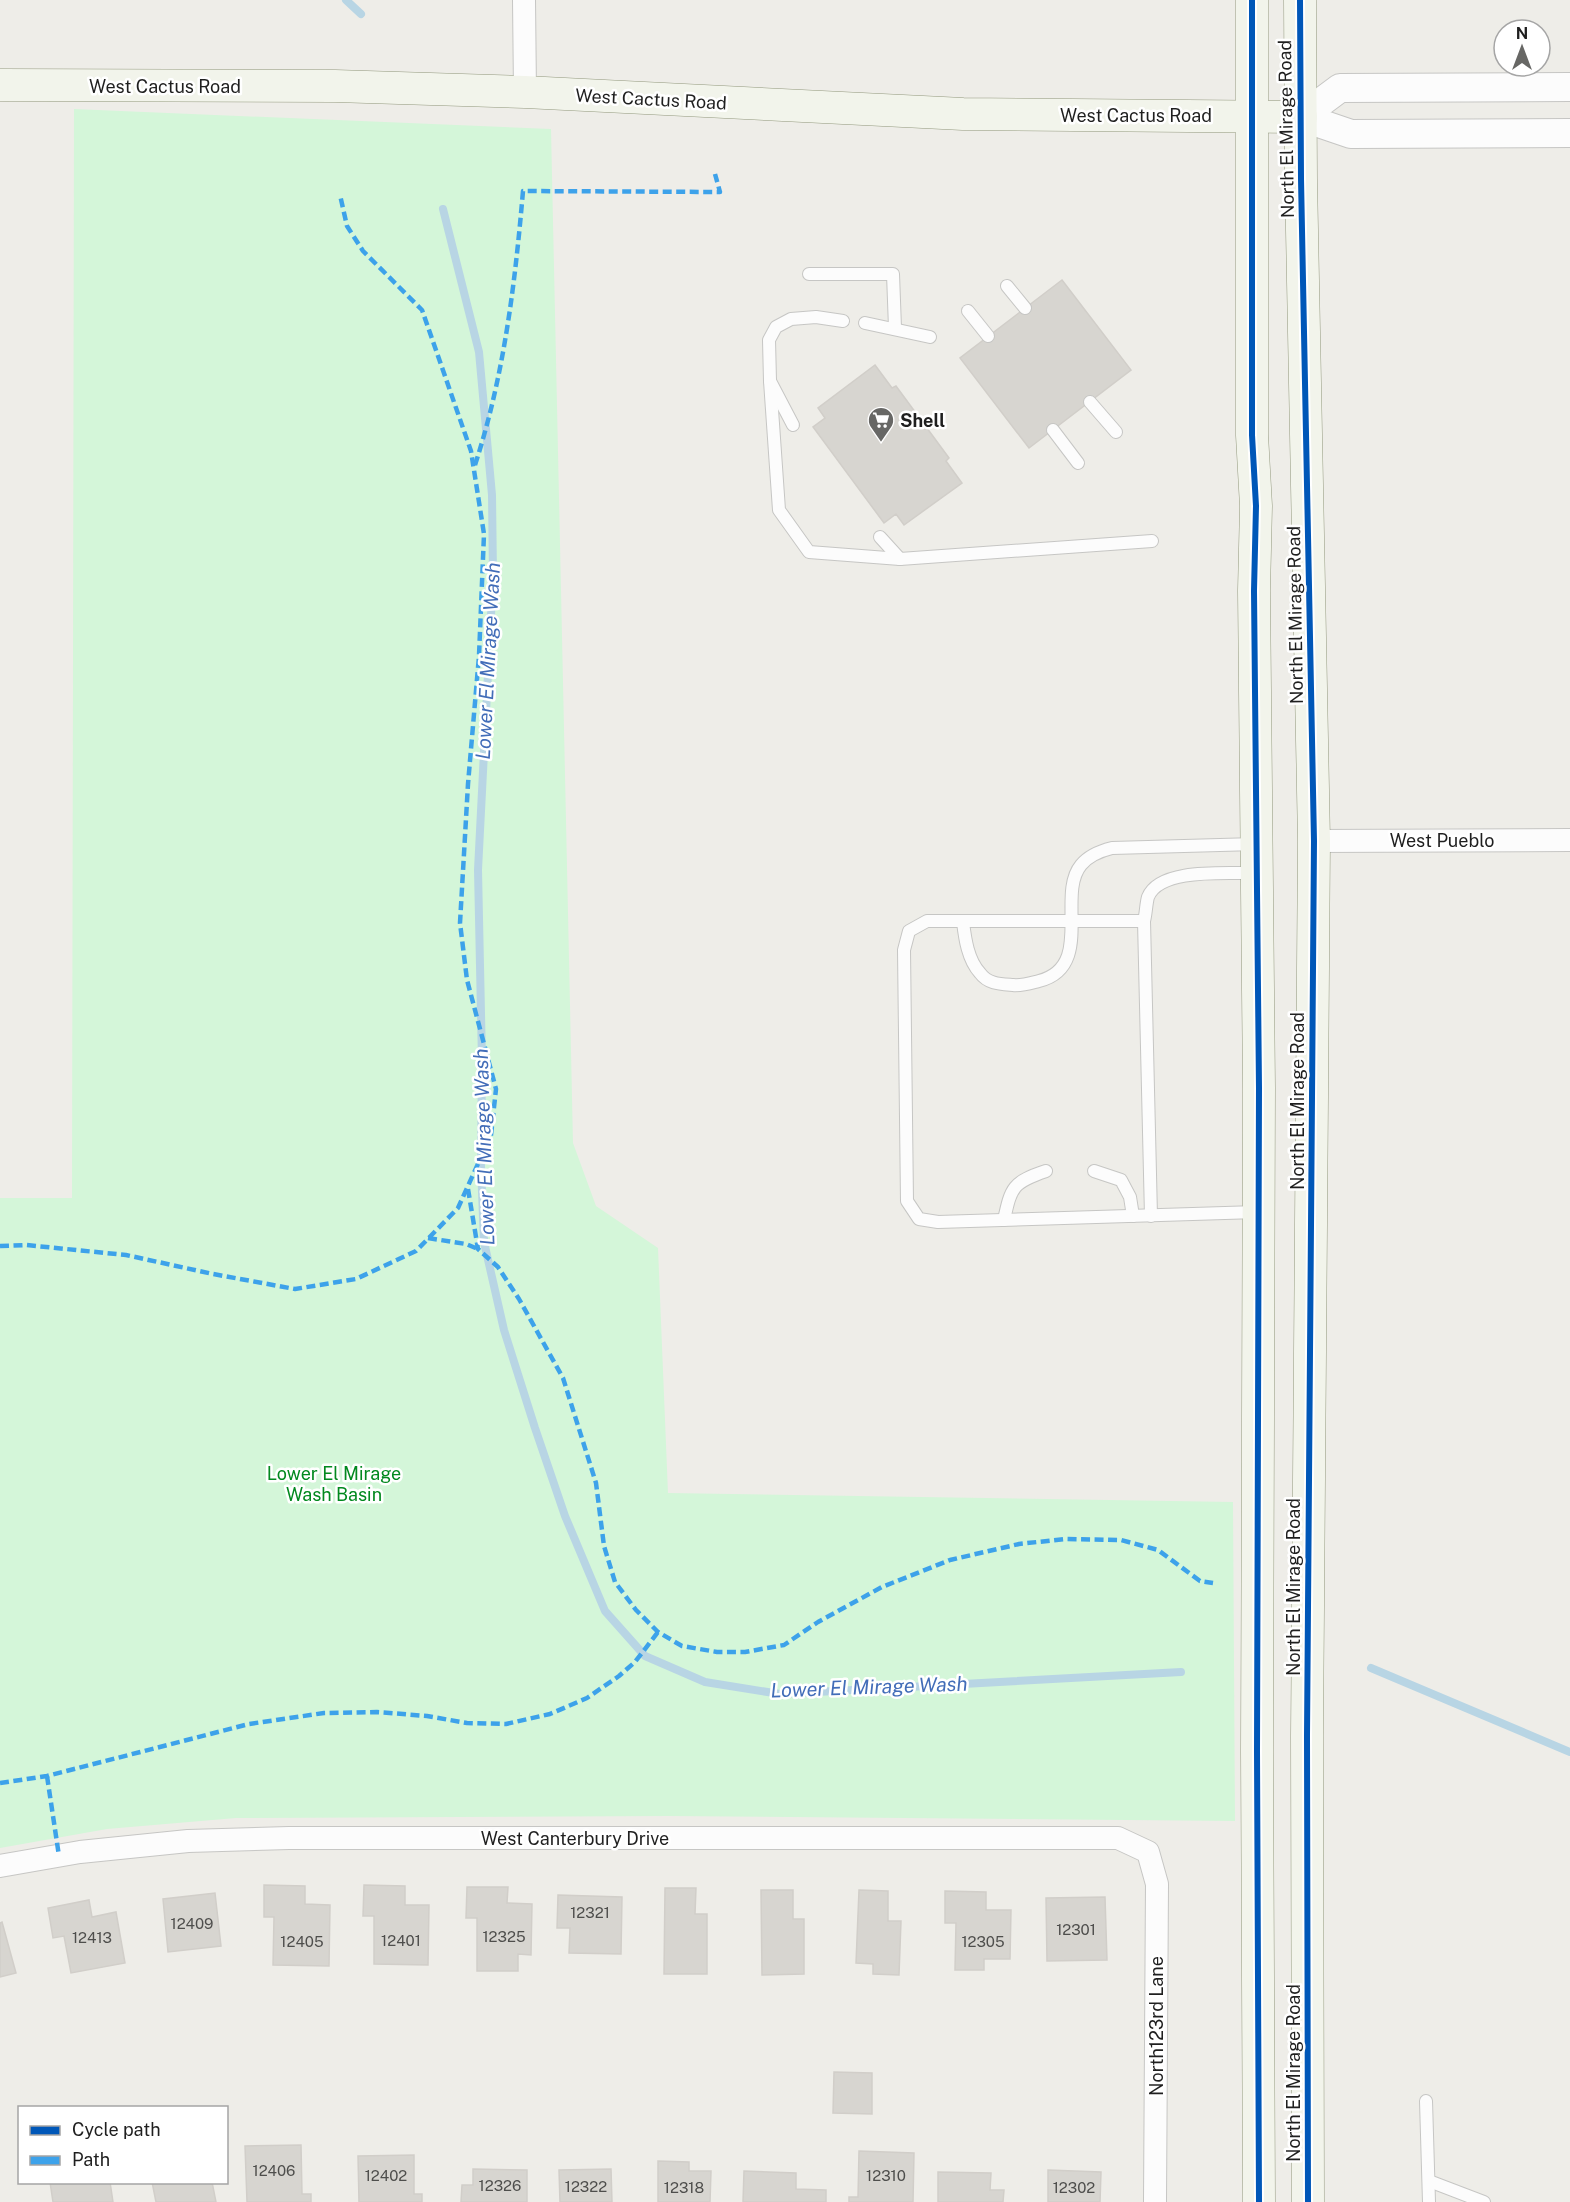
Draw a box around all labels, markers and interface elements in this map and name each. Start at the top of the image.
north arrow [1492,18,1552,78]
text: N [1516,24,1528,43]
street label: North El Mirage Road [1274,40,1298,218]
street label: West Cactus Road [89,76,241,97]
street label: West Cactus Road [575,85,727,113]
street label: West Cactus Road [1060,105,1212,126]
supermarket icon: Shell [866,405,896,443]
place label: Shell [900,410,945,431]
street label: North El Mirage Road [1283,526,1307,704]
water label: Lower El Mirage Wash [471,562,505,760]
street label: West Pueblo [1390,830,1494,851]
street label: North El Mirage Road [1287,1012,1308,1190]
water label: Lower El Mirage Wash [469,1048,499,1246]
park label: Lower El Mirage Wash Basin [267,1463,401,1505]
street label: North El Mirage Road [1283,1498,1304,1676]
water label: Lower El Mirage Wash [770,1672,968,1702]
street label: West Canterbury Drive [481,1828,669,1849]
house number: 12321 [570,1904,610,1921]
house number: 12409 [171,1915,213,1932]
house number: 12301 [1056,1921,1096,1938]
house number: 12325 [482,1928,526,1945]
house number: 12413 [72,1929,112,1946]
house number: 12401 [381,1932,421,1949]
house number: 12405 [280,1933,324,1950]
house number: 12305 [961,1933,1005,1950]
street label: North123rd Lane [1146,1956,1167,2096]
street label: North El Mirage Road [1283,1984,1304,2162]
legend [18,2106,228,2184]
text: Cycle path [72,2119,161,2140]
text: Path [72,2149,110,2170]
house number: 12406 [253,2162,295,2179]
house number: 12402 [365,2167,407,2184]
house number: 12310 [866,2167,906,2184]
house number: 12326 [479,2177,521,2194]
house number: 12322 [565,2178,607,2195]
house number: 12318 [664,2179,704,2196]
house number: 12302 [1053,2179,1095,2196]

